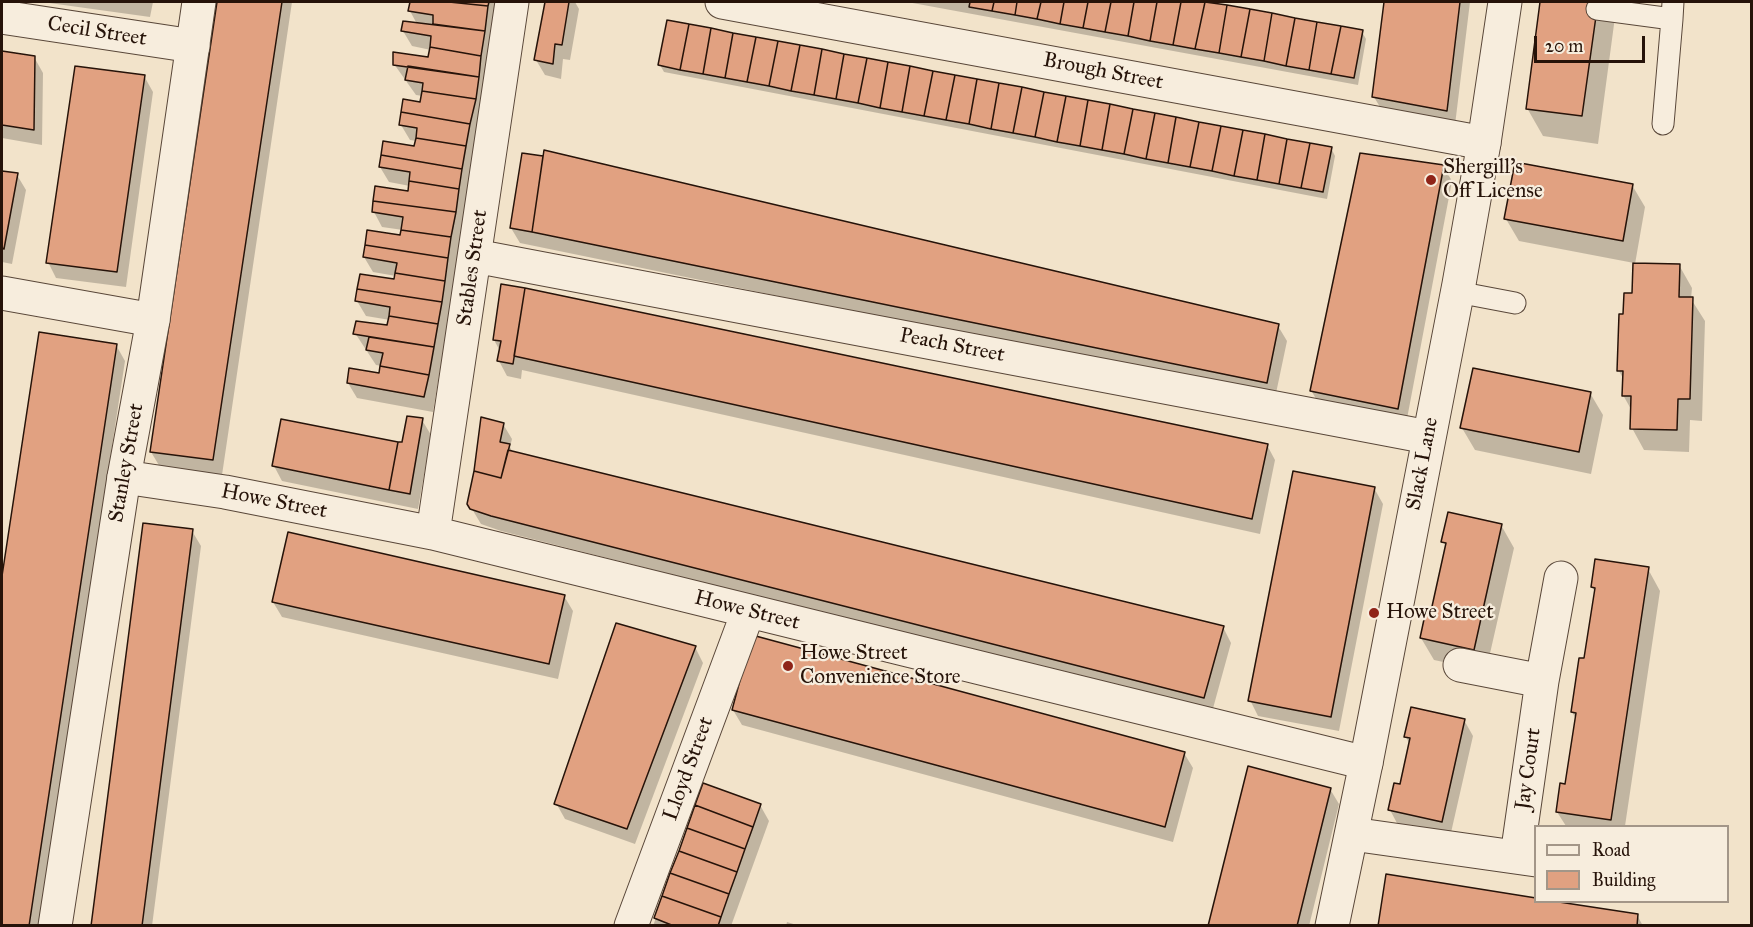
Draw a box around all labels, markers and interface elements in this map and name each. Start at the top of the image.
street label: Cecil Street [46,12,148,52]
scale bar [1537,24,1648,62]
text: 20 m [1545,35,1583,57]
street label: Brough Street [1041,48,1165,96]
place label: Shergill's Off License [1443,155,1543,205]
marker: Shergill's Off License [1424,173,1438,187]
street label: Stables Street [452,208,494,328]
street label: Peach Street [897,323,1007,369]
street label: Stanley Street [104,401,150,525]
street label: Slack Lane [1402,415,1444,513]
street label: Howe Street [219,479,329,525]
street label: Howe Street [692,586,802,636]
place label: Howe Street [1386,600,1494,626]
marker: Howe Street [1367,606,1381,620]
place label: Howe Street Convenience Store [800,641,961,691]
marker: Howe Street Convenience Store [781,659,795,673]
street label: Lloyd Street [659,714,719,824]
street label: Jay Court [1511,726,1547,812]
legend [1534,825,1729,903]
text: Road [1592,839,1630,861]
text: Building [1592,869,1655,891]

